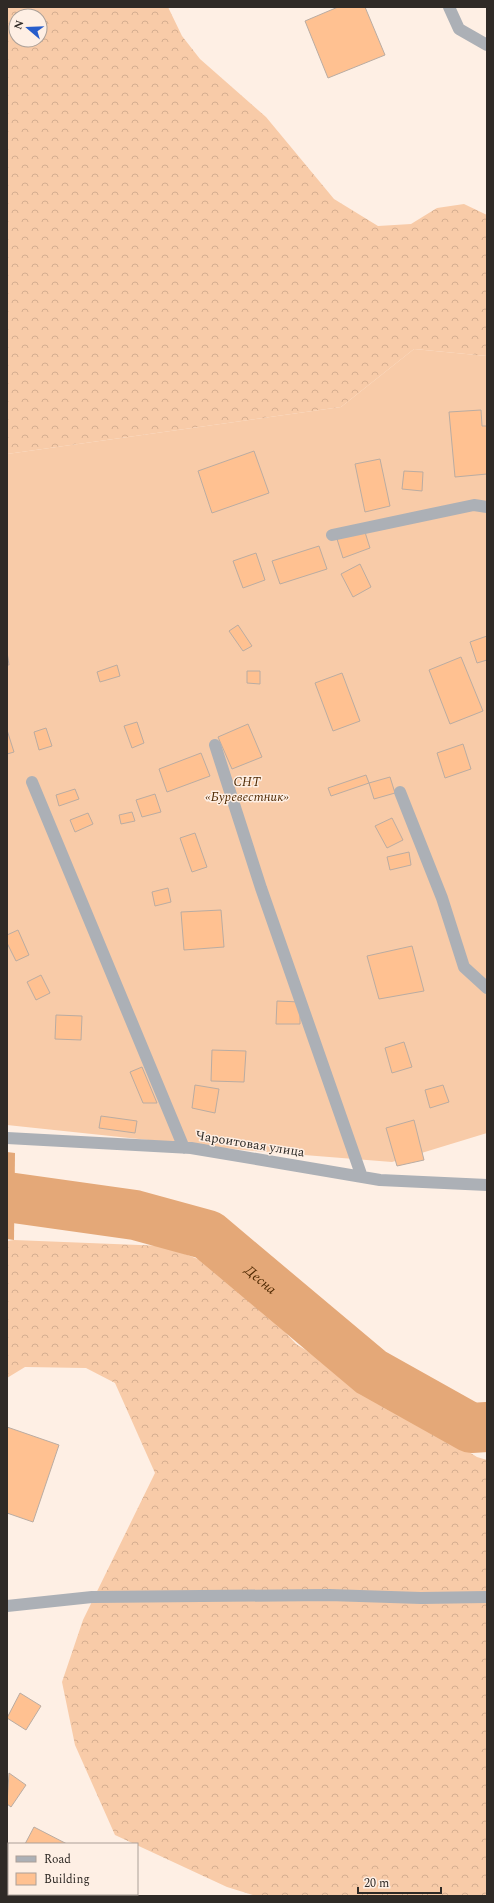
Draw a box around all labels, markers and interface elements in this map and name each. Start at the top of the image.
north arrow [8,8,48,48]
text: N [10,18,29,32]
park label: СНТ «Буревестник» [205,772,289,807]
street label: Чароитовая улица [194,1126,307,1163]
water label: Десна [239,1259,281,1299]
legend [8,1843,138,1895]
text: Road [44,1850,71,1869]
scale bar [358,1869,441,1895]
text: Building [44,1870,90,1889]
text: 20 m [364,1874,389,1893]

